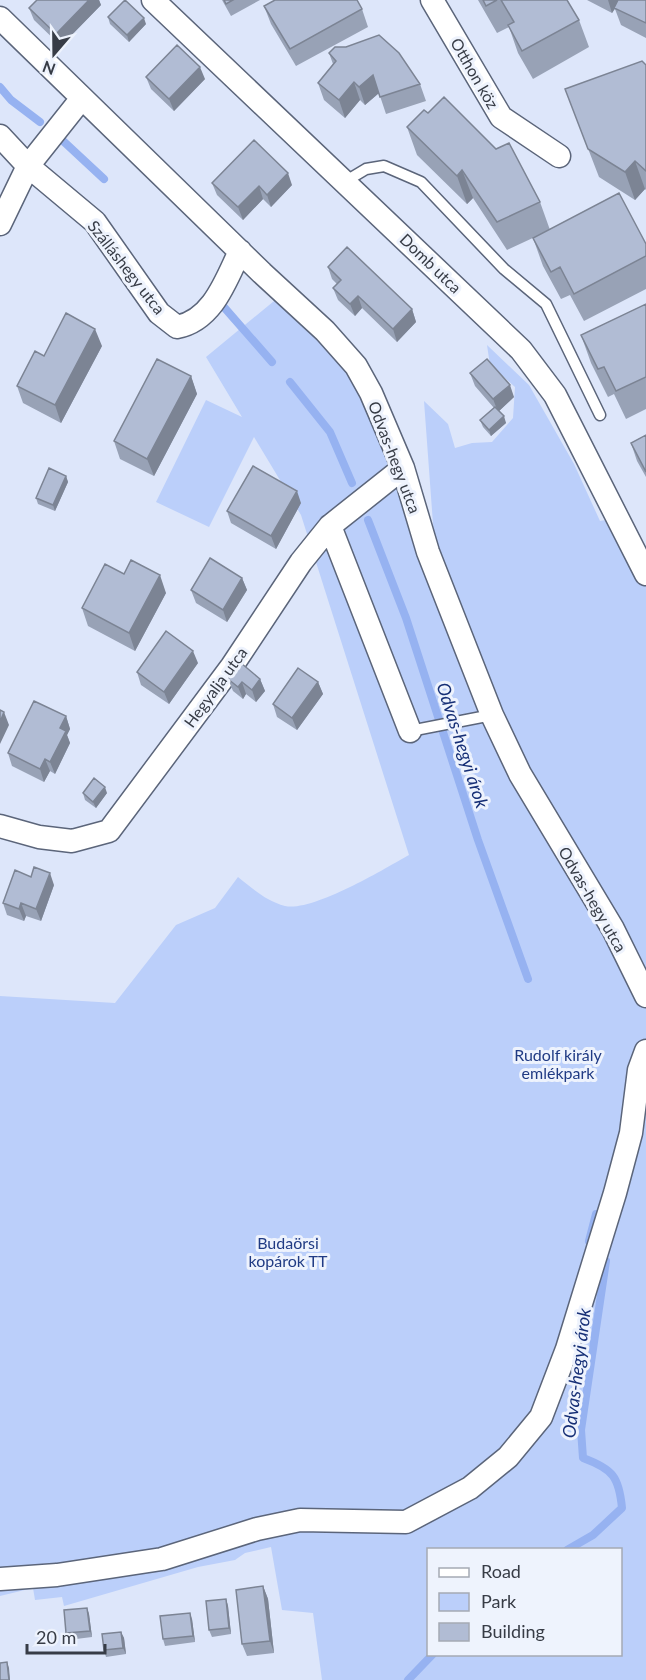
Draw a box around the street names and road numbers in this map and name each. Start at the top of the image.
street label: Otthon köz [447,34,503,112]
street label: Szálláshegy utca [84,216,170,318]
street label: Domb utca [397,229,465,297]
street label: Odvas-hegy utca [365,398,425,516]
street label: Hegyalja utca [179,643,251,731]
street label: Odvas-hegy utca [555,843,631,955]

